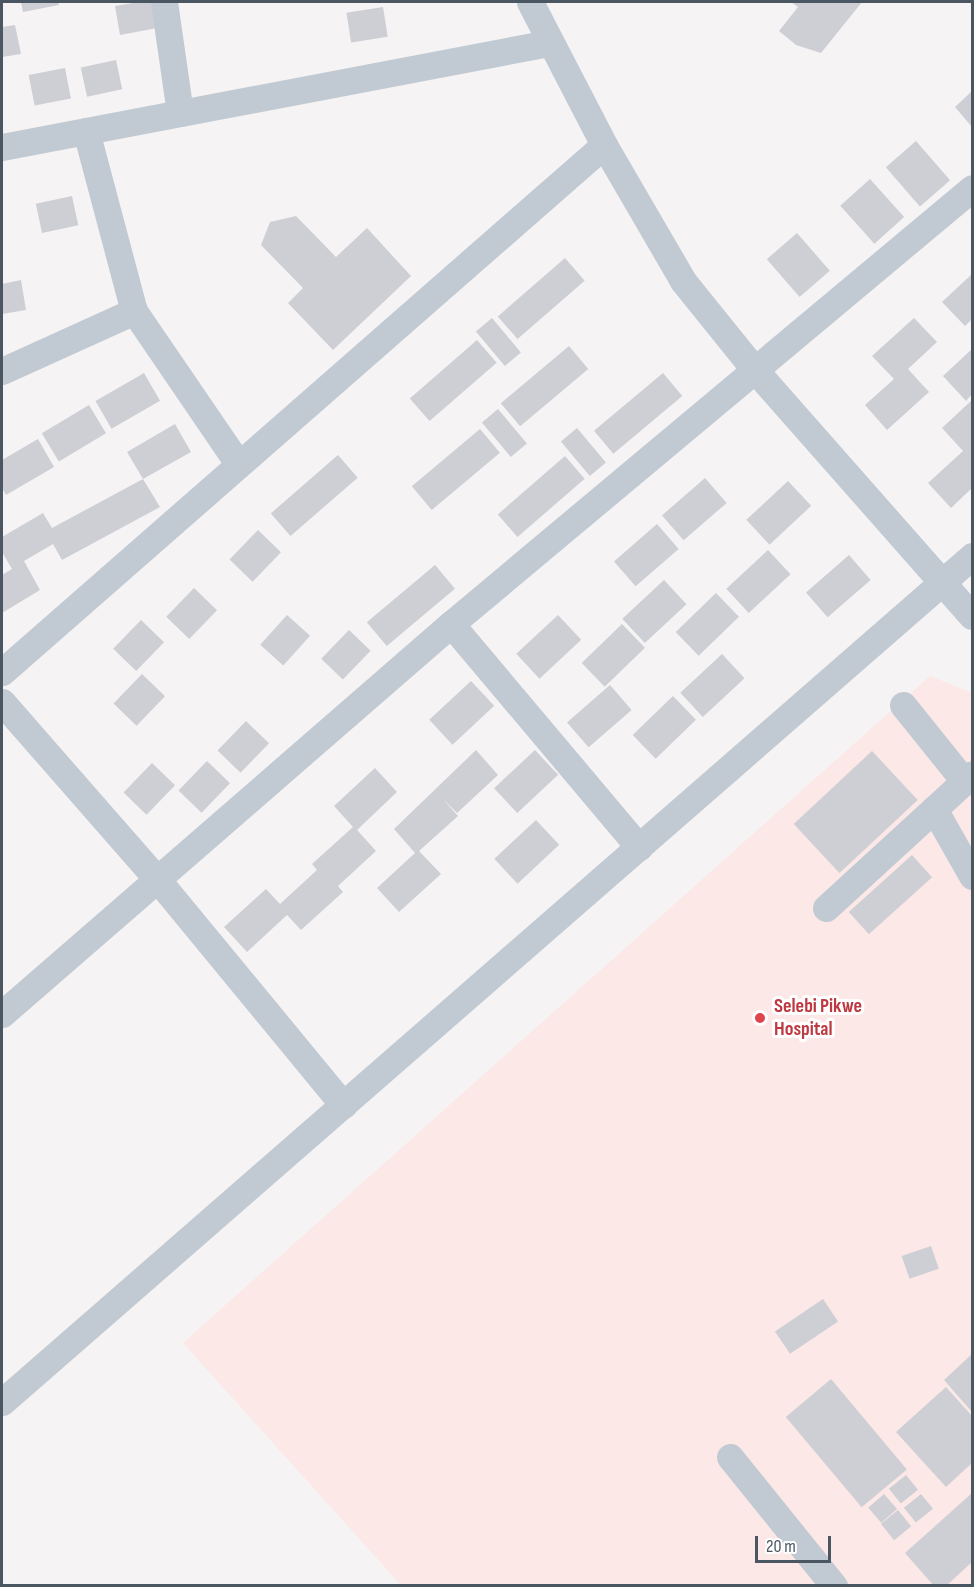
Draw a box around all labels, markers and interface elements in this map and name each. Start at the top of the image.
place label: Selebi Pikwe Hospital [774,994,862,1041]
marker: Selebi Pikwe Hospital [751,1009,769,1027]
scale bar [758,1524,834,1562]
text: 20 m [766,1536,796,1557]

